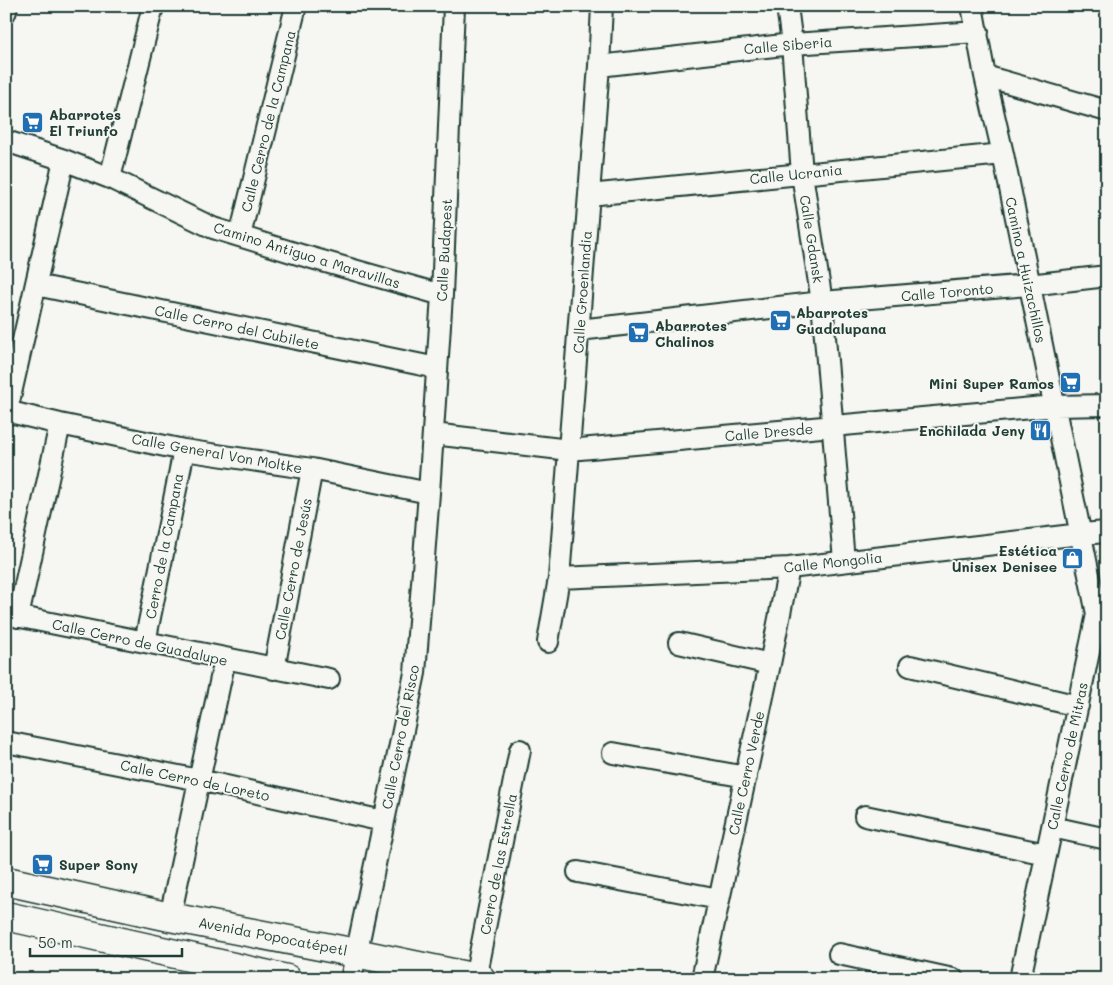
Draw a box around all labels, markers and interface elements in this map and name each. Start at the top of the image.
street label: Calle Cerro de la Campana [236,28,300,214]
street label: Calle Siberia [743,32,833,58]
place label: Abarrotes El Triunfo [49,105,121,140]
supermarket icon: Abarrotes El Triunfo [21,110,45,134]
street label: Calle Ucrania [749,160,843,188]
street label: Calle Gdansk [796,194,828,284]
street label: Camino a Huizachillos [1001,195,1051,345]
street label: Calle Budapest [432,198,456,302]
street label: Camino Antiguo a Maravillas [211,218,403,292]
street label: Calle Groenlandia [568,230,596,354]
street label: Calle Toronto [900,279,994,305]
street label: Calle Cerro del Cubilete [153,300,321,354]
place label: Abarrotes Guadalupana [796,303,887,338]
supermarket icon: Abarrotes Guadalupana [768,308,792,332]
place label: Abarrotes Chalinos [655,316,727,351]
supermarket icon: Abarrotes Chalinos [627,321,651,345]
supermarket icon: Mini Super Ramos [1058,371,1082,395]
place label: Mini Super Ramos [929,374,1054,393]
restaurant icon: Enchilada Jeny [1029,418,1053,442]
street label: Calle Dresde [724,419,814,445]
place label: Enchilada Jeny [919,421,1025,440]
street label: Calle General Von Moltke [130,429,304,477]
street label: Cerro de la Campana [141,472,187,620]
street label: Calle Cerro de Jesús [270,496,316,642]
place label: Estética Unisex Denisee [952,541,1057,576]
shop icon: Estética Unisex Denisee [1061,546,1085,570]
street label: Calle Mongolia [783,547,883,577]
street label: Calle Cerro de Guadalupe [50,614,230,670]
street label: Calle Cerro del Risco [377,663,423,811]
street label: Calle Cerro de Mitras [1042,680,1092,832]
street label: Calle Cerro Verde [724,709,768,837]
street label: Calle Cerro de Loreto [119,755,271,805]
street label: Cerro de las Estrella [475,792,521,936]
supermarket icon: Super Sony [31,852,55,876]
place label: Super Sony [59,855,139,874]
street label: Avenida Popocatépetl [197,912,349,960]
scale bar [30,925,182,957]
text: 50 m [38,932,73,952]

